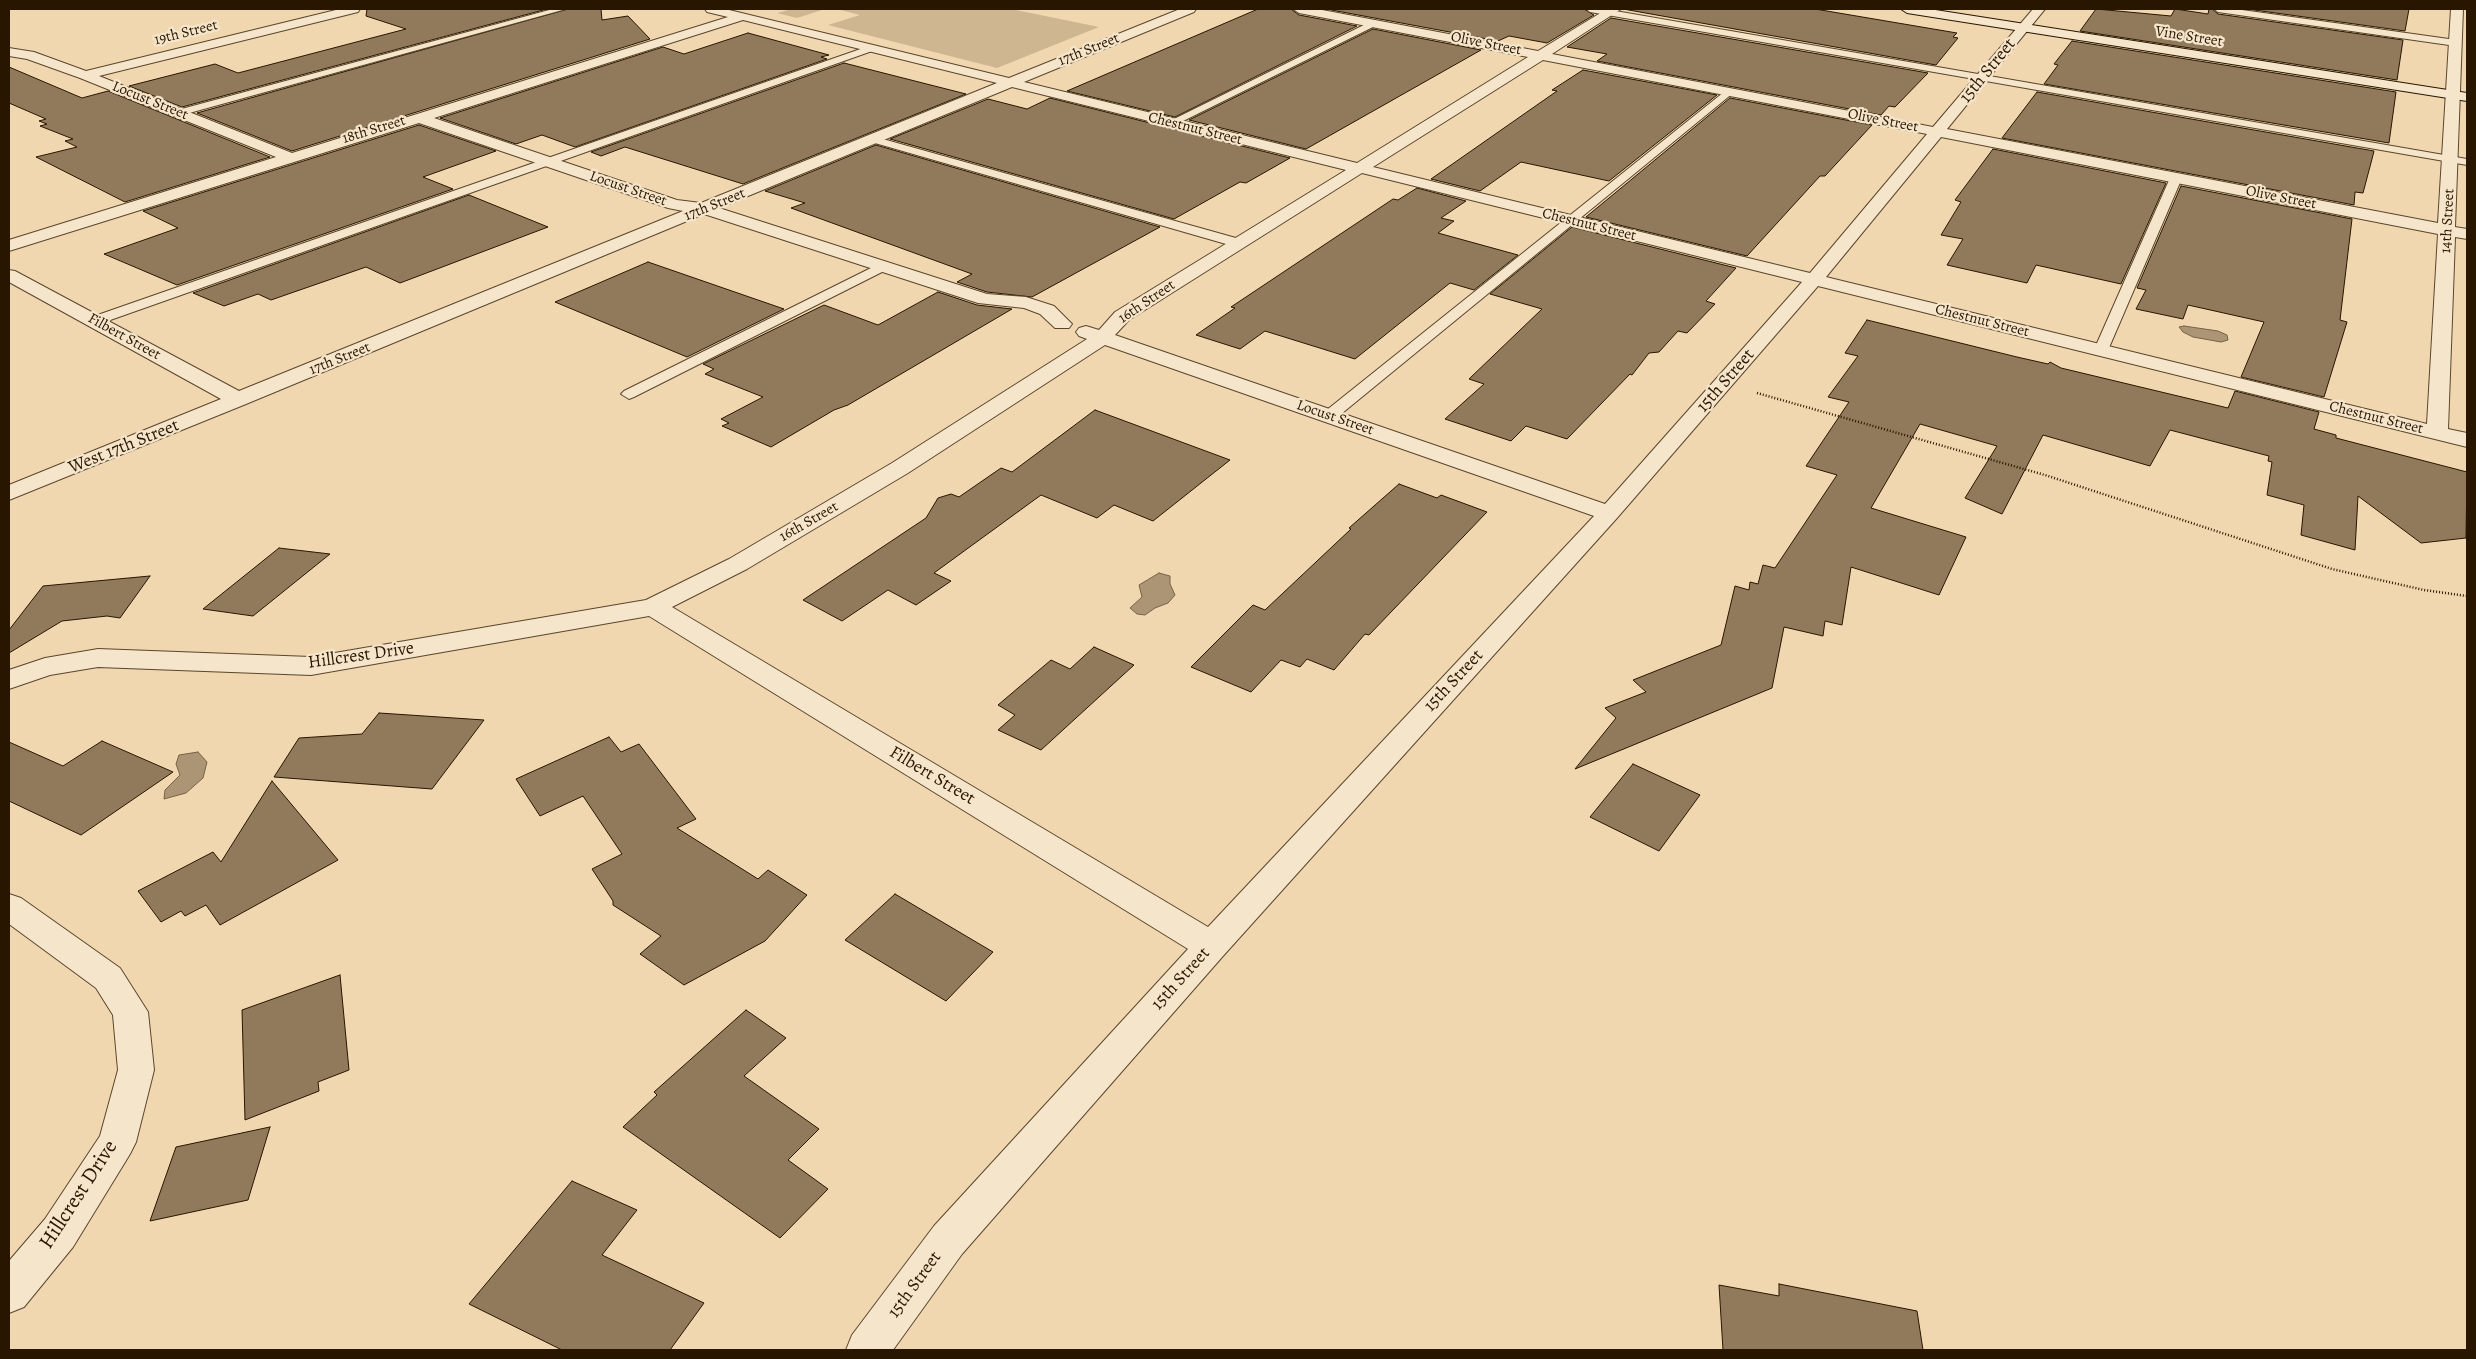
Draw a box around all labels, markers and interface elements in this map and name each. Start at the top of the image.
street label: 19th Street [152,16,220,50]
street label: Vine Street [2154,23,2224,51]
street label: Olive Street [1449,28,1523,60]
street label: 17th Street [1056,30,1122,70]
street label: 15th Street [1955,34,2021,108]
street label: Locust Street [109,78,191,124]
street label: Olive Street [1846,105,1920,137]
street label: Chestnut Street [1146,109,1244,149]
street label: 18th Street [340,112,408,148]
street label: Locust Street [587,167,669,211]
street label: Olive Street [2244,182,2318,214]
street label: 17th Street [682,185,748,225]
street label: 14th Street [2437,188,2459,254]
street label: Chestnut Street [1540,205,1638,245]
street label: 16th Street [1115,276,1179,328]
street label: Chestnut Street [1933,301,2031,341]
street label: Filbert Street [85,310,163,364]
street label: 17th Street [307,339,373,379]
street label: 15th Street [1693,345,1759,417]
street label: Locust Street [1294,396,1376,440]
street label: Chestnut Street [2327,398,2425,438]
street label: West 17th Street [66,415,182,479]
street label: 16th Street [776,498,842,546]
street label: Hillcrest Drive [307,638,415,674]
street label: 15th Street [1420,645,1488,717]
street label: Filbert Street [885,742,979,810]
street label: 15th Street [1147,943,1215,1015]
street label: Hillcrest Drive [34,1136,124,1254]
street label: 15th Street [884,1247,946,1323]

